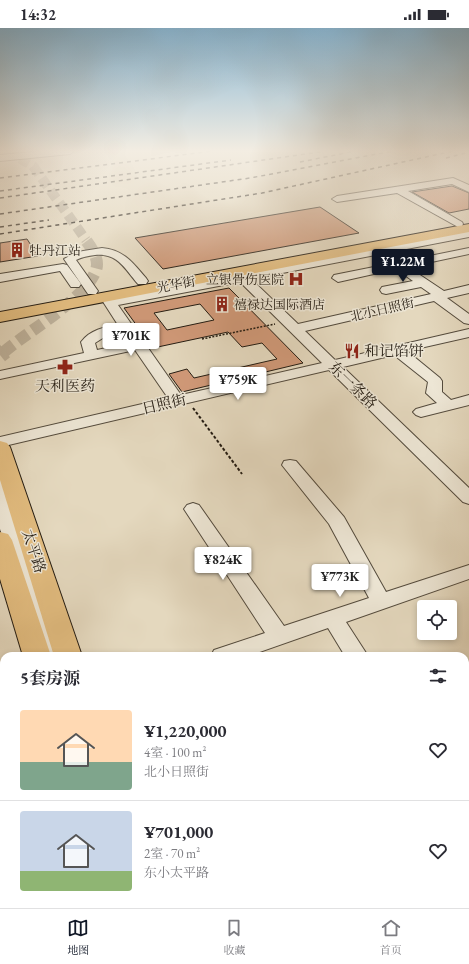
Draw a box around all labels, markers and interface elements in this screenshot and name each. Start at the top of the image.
text: 14:32 [20,5,56,24]
building icon: 牡丹江站 [8,241,26,259]
place label: 牡丹江站 [29,242,81,259]
pin: ¥1.22M [370,249,436,283]
text: ¥1.22M [381,253,425,270]
hospital icon: 立银骨伤医院 [287,270,305,288]
place label: 立银骨伤医院 [206,271,284,288]
street label: 光华街 [155,272,197,297]
street label: 北小日照街 [349,294,416,325]
building icon: 禧禄达国际酒店 [213,295,231,313]
place label: 禧禄达国际酒店 [234,296,325,313]
pin: ¥701K [103,323,159,357]
text: ¥701K [111,327,151,344]
place label: 和记馅饼 [364,341,424,360]
restaurant icon: 和记馅饼 [343,342,361,360]
street label: 东一条路 [325,357,382,412]
pharmacy icon: 天利医药 [56,358,74,376]
pin: ¥759K [210,367,266,401]
text: ¥759K [218,371,258,388]
place label: 天利医药 [35,376,95,395]
street label: 日照街 [140,389,188,418]
street label: 太平路 [18,527,50,575]
pin: ¥824K [195,547,251,581]
text: ¥824K [203,551,243,568]
pin: ¥773K [312,564,368,598]
text: ¥773K [320,568,360,585]
map controls [417,600,457,640]
button: locate [417,600,457,640]
icon: filters [427,665,449,687]
text: 5套房源 [20,667,80,689]
text: ¥1,220,000 [144,720,226,742]
icon: home [52,726,100,774]
icon: heart [427,739,449,761]
text: 4室 · 100 m² [144,744,206,761]
text: 北小日照街 [144,763,209,780]
text: ¥701,000 [144,821,213,843]
icon: home [52,827,100,875]
icon: heart [427,840,449,862]
text: 2室 · 70 m² [144,845,200,862]
text: 东小太平路 [144,864,209,881]
tab: 地图 [67,917,89,957]
tab: 收藏 [223,917,245,957]
tab: 首页 [380,917,402,957]

